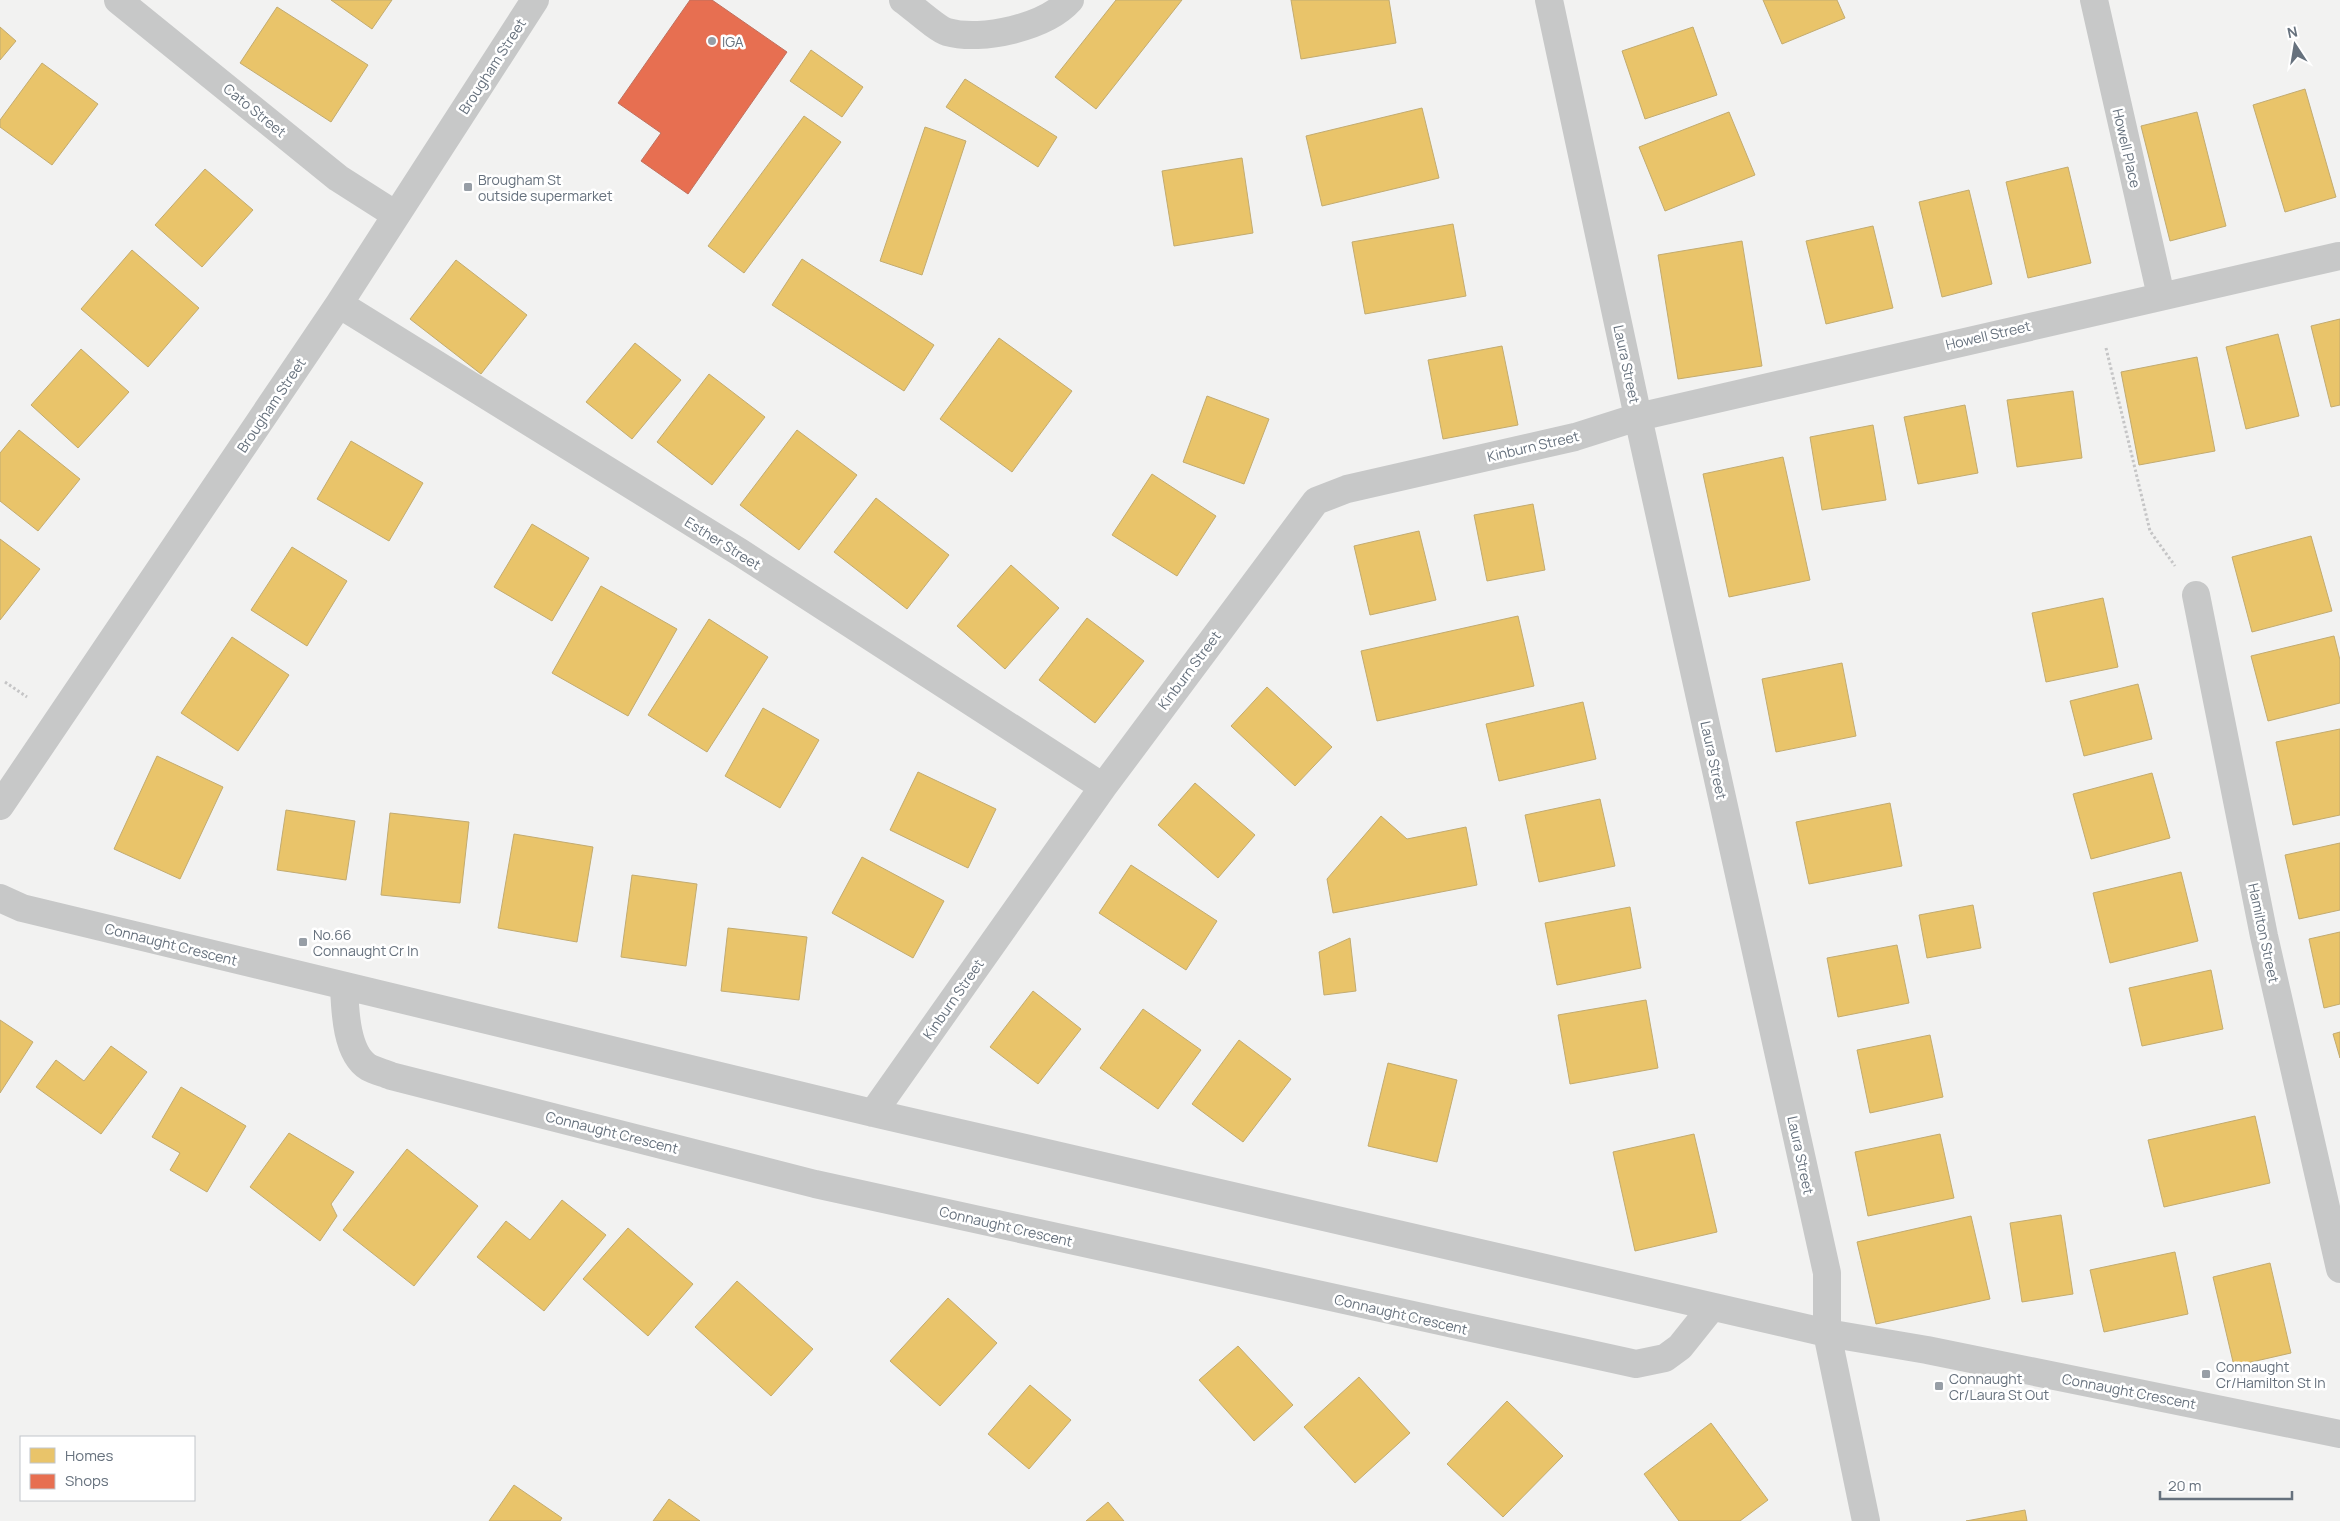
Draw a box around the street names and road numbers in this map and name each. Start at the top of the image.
street label: Brougham Street [454,14,530,117]
street label: Cato Street [220,79,291,141]
street label: Howell Place [2109,106,2145,190]
street label: Howell Street [1944,316,2033,354]
street label: Laura Street [1609,323,1645,405]
street label: Brougham Street [232,354,310,456]
street label: Kinburn Street [1485,426,1581,466]
street label: Esther Street [681,512,765,574]
street label: Kinburn Street [1153,627,1225,713]
street label: Laura Street [1696,719,1732,801]
street label: Hamilton Street [2244,881,2284,985]
street label: Connaught Crescent [103,918,240,970]
street label: Kinburn Street [918,955,988,1043]
street label: Connaught Crescent [544,1106,681,1158]
street label: Laura Street [1783,1114,1819,1196]
street label: Connaught Crescent [938,1201,1075,1251]
street label: Connaught Crescent [1333,1289,1470,1339]
street label: Connaught Crescent [2060,1369,2198,1413]

